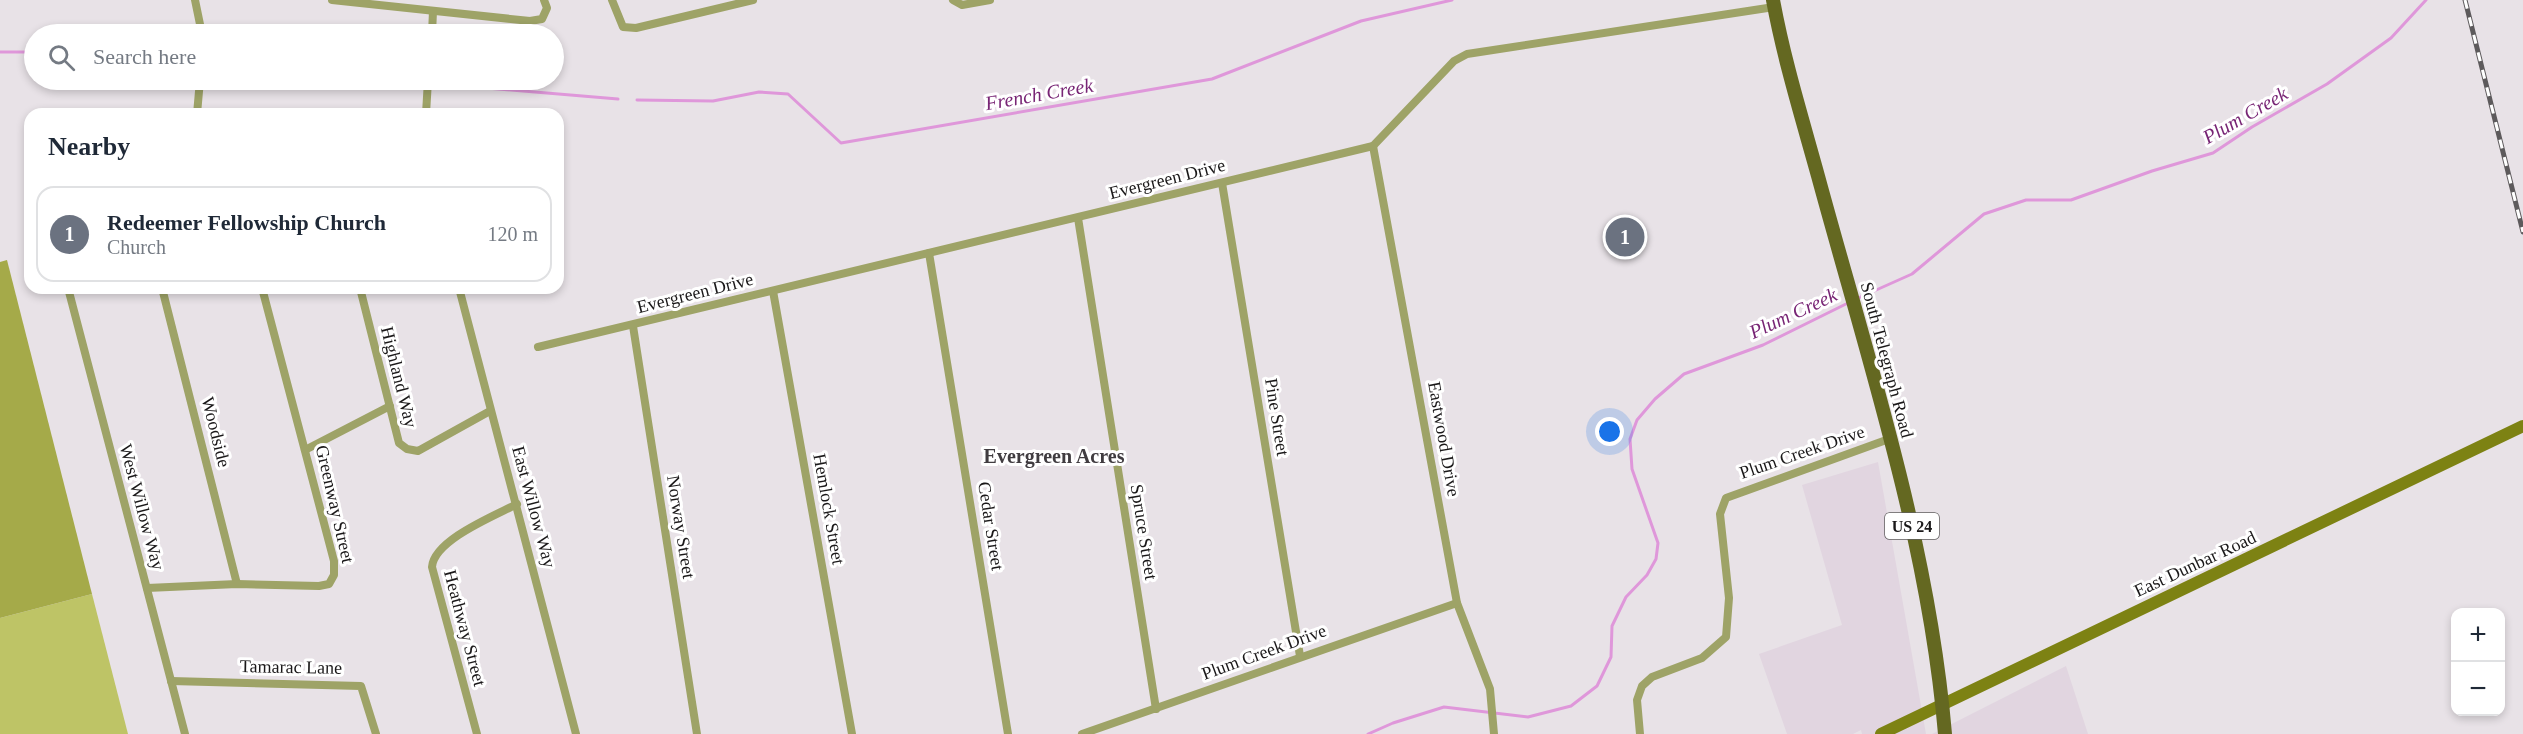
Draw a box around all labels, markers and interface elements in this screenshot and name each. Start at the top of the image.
search box [24,24,564,90]
icon: search [45,41,78,74]
text: Search here [93,44,196,69]
water label: French Creek [982,74,1096,114]
water label: Plum Creek [2198,81,2292,149]
text: Nearby [48,132,130,161]
street label: Evergreen Drive [1107,155,1227,203]
text: Redeemer Fellowship Church [107,210,386,235]
pin: 1 [1606,214,1644,260]
text: 1 [65,223,75,245]
text: 120 m [487,223,538,245]
text: Church [107,236,166,258]
street label: Evergreen Drive [635,269,755,317]
street label: South Telegraph Road [1857,280,1917,440]
water label: Plum Creek [1745,283,1841,343]
street label: Highland Way [377,324,421,430]
street label: Pine Street [1261,377,1293,457]
street label: Eastwood Drive [1424,380,1464,498]
street label: Woodside [198,395,234,469]
your location [1595,417,1624,446]
street label: Plum Creek Drive [1737,421,1867,483]
street label: West Willow Way [116,442,168,572]
street label: Greenway Street [312,443,358,565]
street label: East Willow Way [508,444,560,570]
district label: Evergreen Acres [984,445,1125,468]
street label: Hemlock Street [809,452,849,566]
street label: Norway Street [663,474,699,580]
street label: Cedar Street [974,480,1008,572]
street label: Spruce Street [1127,483,1161,581]
road number: US 24 [1885,513,1939,539]
street label: East Dunbar Road [2131,527,2259,601]
street label: Heathway Street [440,568,490,688]
map controls [2451,608,2505,716]
button: + [2451,608,2505,662]
street label: Plum Creek Drive [1199,620,1329,684]
street label: Tamarac Lane [240,656,342,678]
button: − [2451,662,2505,716]

